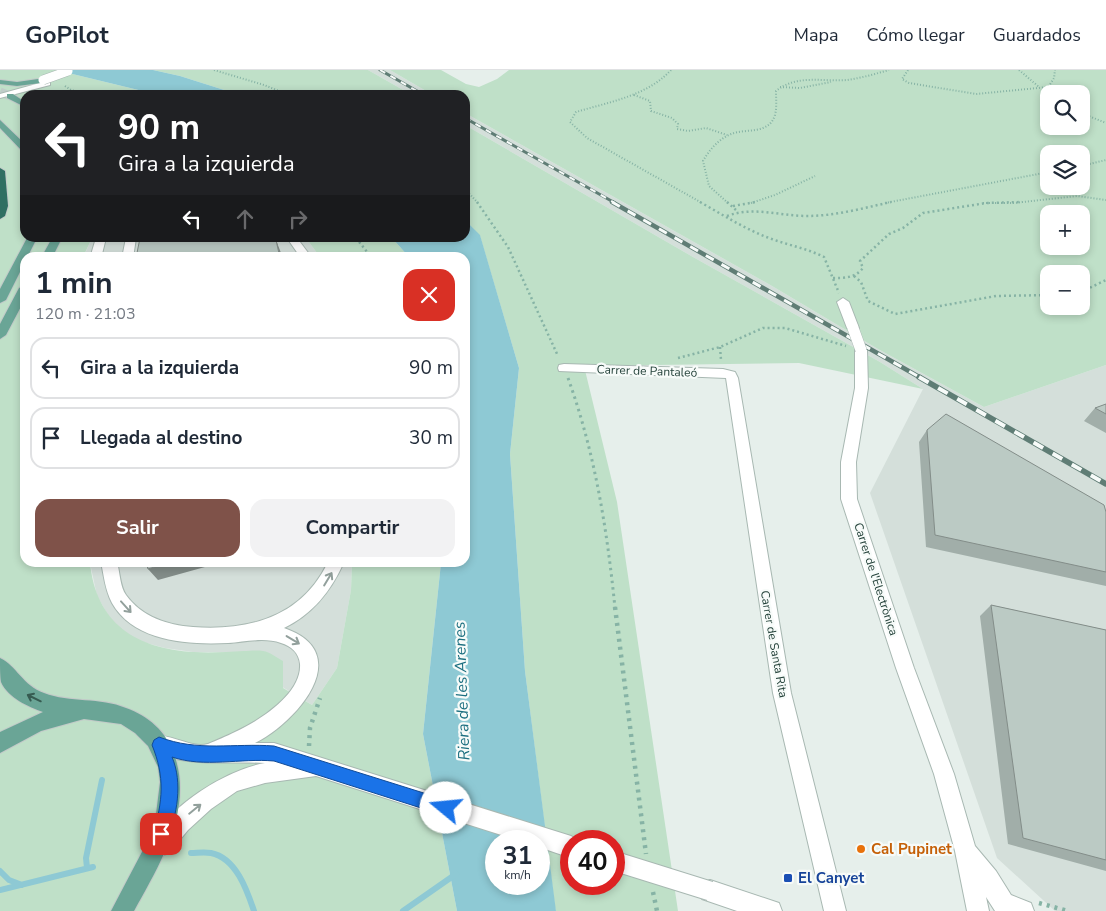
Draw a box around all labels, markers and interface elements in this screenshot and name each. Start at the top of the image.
text: GoPilot [25,19,109,51]
text: Mapa [794,23,839,47]
text: Cómo llegar [867,23,965,47]
text: Guardados [993,23,1081,47]
map controls [1040,85,1090,315]
button: search [1040,85,1090,135]
text: 90 m [118,104,200,151]
icon: left [35,110,100,175]
button: layers [1040,145,1090,195]
text: Gira a la izquierda [118,149,295,179]
icon: left [178,205,206,233]
icon: ahead [231,205,259,233]
icon: right [284,205,312,233]
button: + [1040,205,1090,255]
text: 1 min [35,263,113,304]
button: − [1040,265,1090,315]
button: close [403,269,455,321]
text: 120 m · 21:03 [35,303,136,325]
icon: left [37,354,65,382]
text: Gira a la izquierda [80,355,239,381]
text: 90 m [409,355,453,381]
street label: Carrer de Pantaleó [596,361,698,381]
icon: arrive [37,424,65,452]
text: Llegada al destino [80,425,242,451]
text: 30 m [409,425,453,451]
button: Salir [35,499,240,557]
button: Compartir [250,499,455,557]
street label: Carrer de l'Electrònica [850,521,902,637]
one-way arrow [322,572,333,586]
street label: Carrer de Santa Rita [757,589,791,699]
one-way arrow [120,601,132,613]
water label: Riera de les Arenes [449,621,475,761]
one-way arrow [285,636,299,646]
one-way arrow [27,693,42,702]
position arrow [419,781,471,833]
one-way arrow [188,804,201,815]
pin [140,813,182,855]
icon: arrive [147,820,175,848]
speed limit sign: 40 [560,830,625,895]
text: 31 [502,839,533,873]
place label: Cal Pupinet [871,839,952,859]
marker: Cal Pupinet [855,843,867,855]
text: km/h [504,867,531,883]
place label: El Canyet [798,868,864,888]
marker: El Canyet [782,872,794,884]

